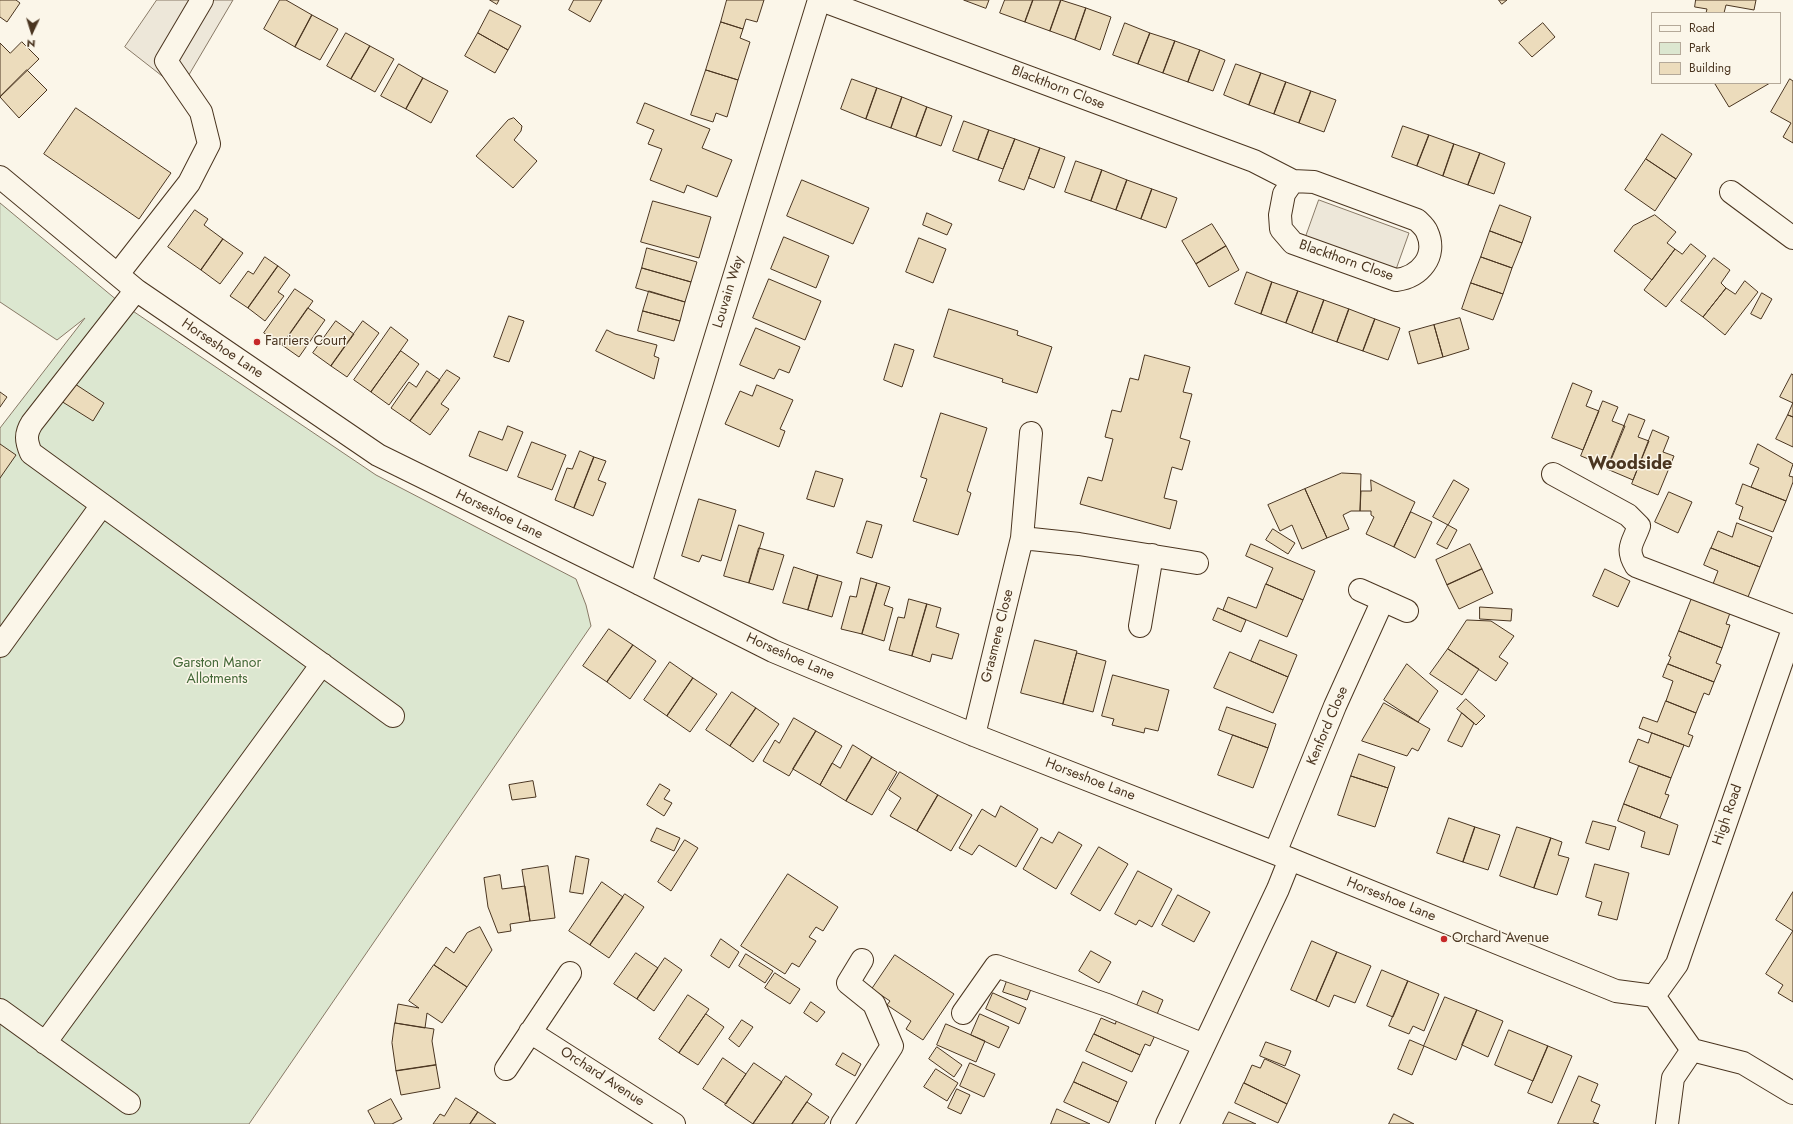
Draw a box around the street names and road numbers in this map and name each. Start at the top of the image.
street label: Blackthorn Close [1009,62,1107,114]
street label: Blackthorn Close [1297,237,1395,285]
street label: Louvain Way [710,254,748,330]
street label: Horseshoe Lane [178,315,266,383]
street label: Horseshoe Lane [453,487,545,543]
street label: Grasmere Close [978,588,1018,684]
street label: Horseshoe Lane [743,630,837,684]
street label: Kenford Close [1304,684,1352,768]
street label: Horseshoe Lane [1043,755,1137,805]
street label: High Road [1710,782,1746,848]
street label: Horseshoe Lane [1344,874,1438,926]
street label: Orchard Avenue [557,1044,647,1110]

